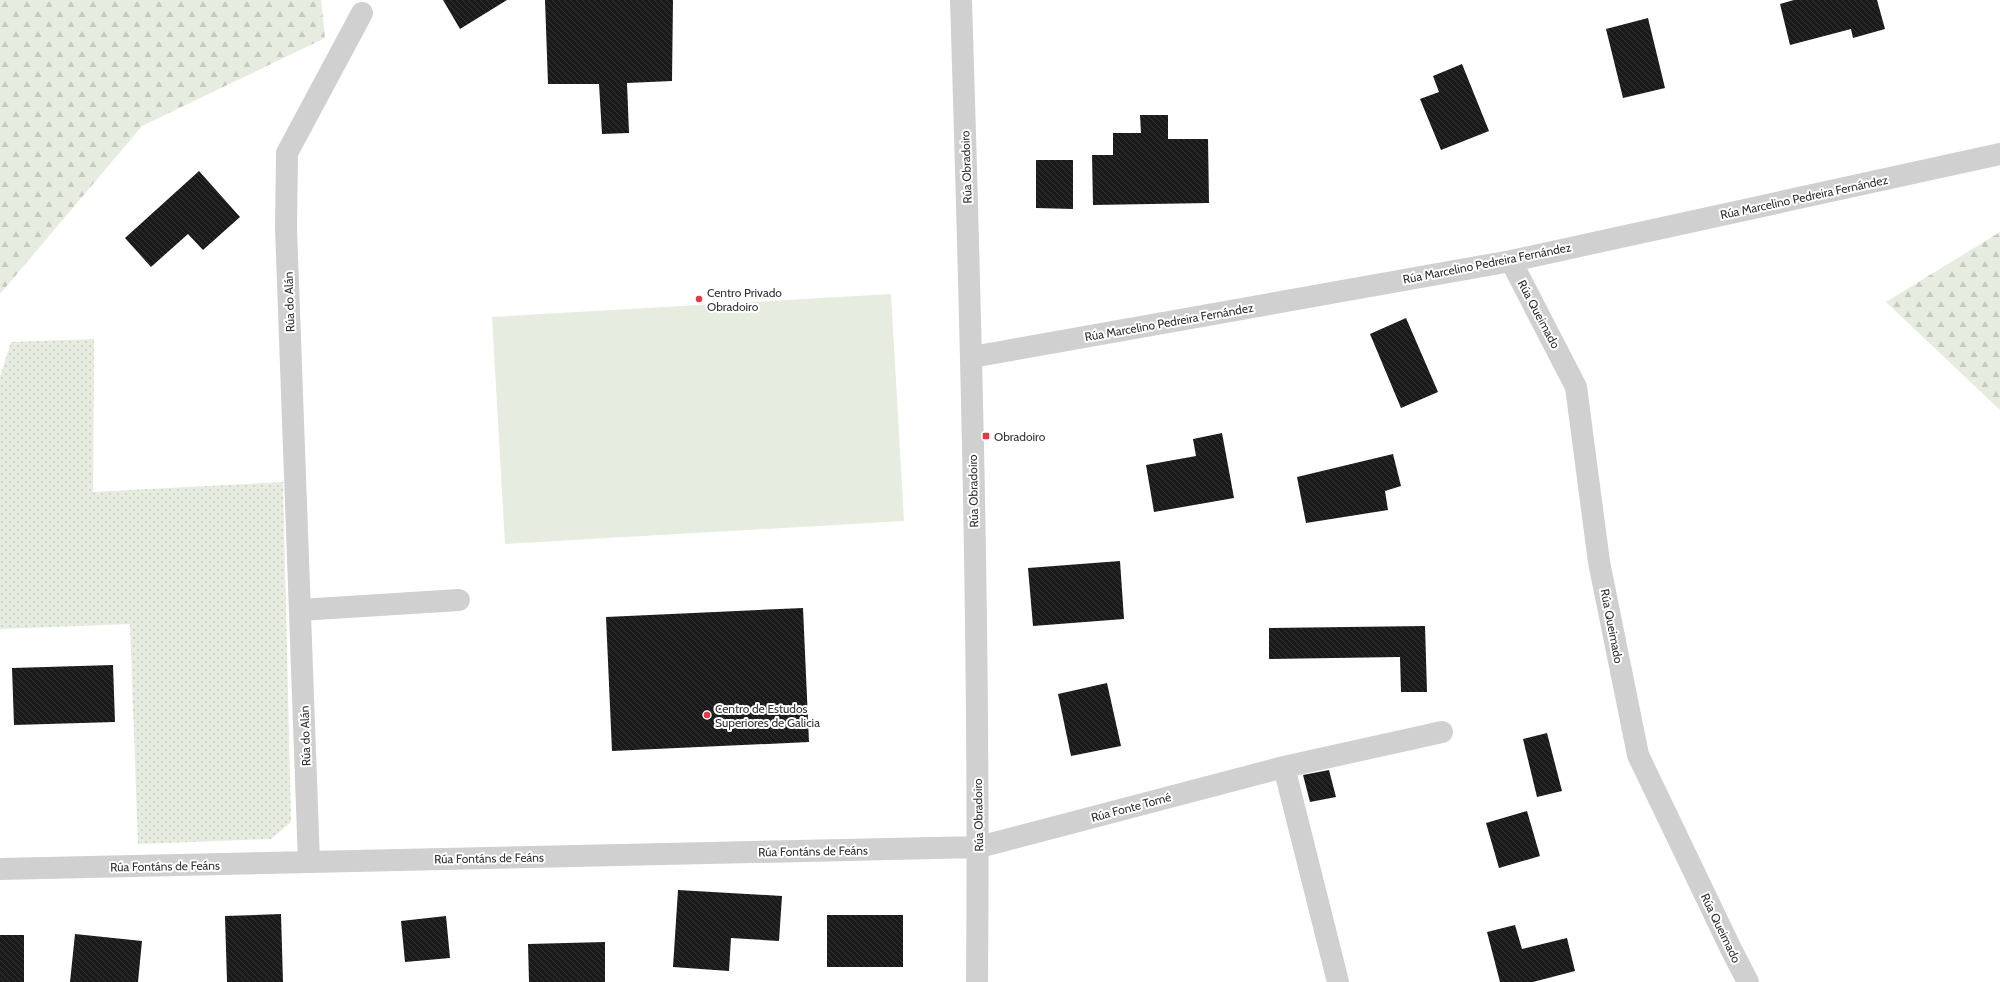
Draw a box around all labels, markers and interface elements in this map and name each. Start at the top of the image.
street label: Rúa Obradoiro [957,130,975,204]
street label: Rúa Marcelino Pedreira Fernández [1719,172,1890,222]
street label: Rúa Marcelino Pedreira Fernández [1402,239,1573,287]
street label: Rúa do Alán [280,271,298,332]
street label: Rúa Queimado [1515,277,1564,351]
place label: Centro Privado Obradoiro [707,285,782,314]
marker: Centro Privado Obradoiro [694,294,704,304]
street label: Rúa Marcelino Pedreira Fernández [1083,300,1255,344]
place label: Obradoiro [994,429,1046,444]
marker: Obradoiro [981,431,991,441]
street label: Rúa Obradoiro [965,454,981,528]
street label: Rúa Queimado [1597,587,1627,665]
place label: Centro de Estudos Superiores de Galicia [715,701,820,730]
street label: Rúa do Alán [296,705,314,766]
marker: Centro de Estudos Superiores de Galicia [702,710,712,720]
street label: Rúa Obradoiro [970,778,986,852]
street label: Rúa Fonte Tomé [1089,789,1173,825]
street label: Rúa Fontáns de Feáns [758,843,868,859]
street label: Rúa Fontáns de Feáns [434,850,544,866]
street label: Rúa Fontáns de Feáns [110,858,220,874]
street label: Rúa Queimado [1698,891,1744,966]

